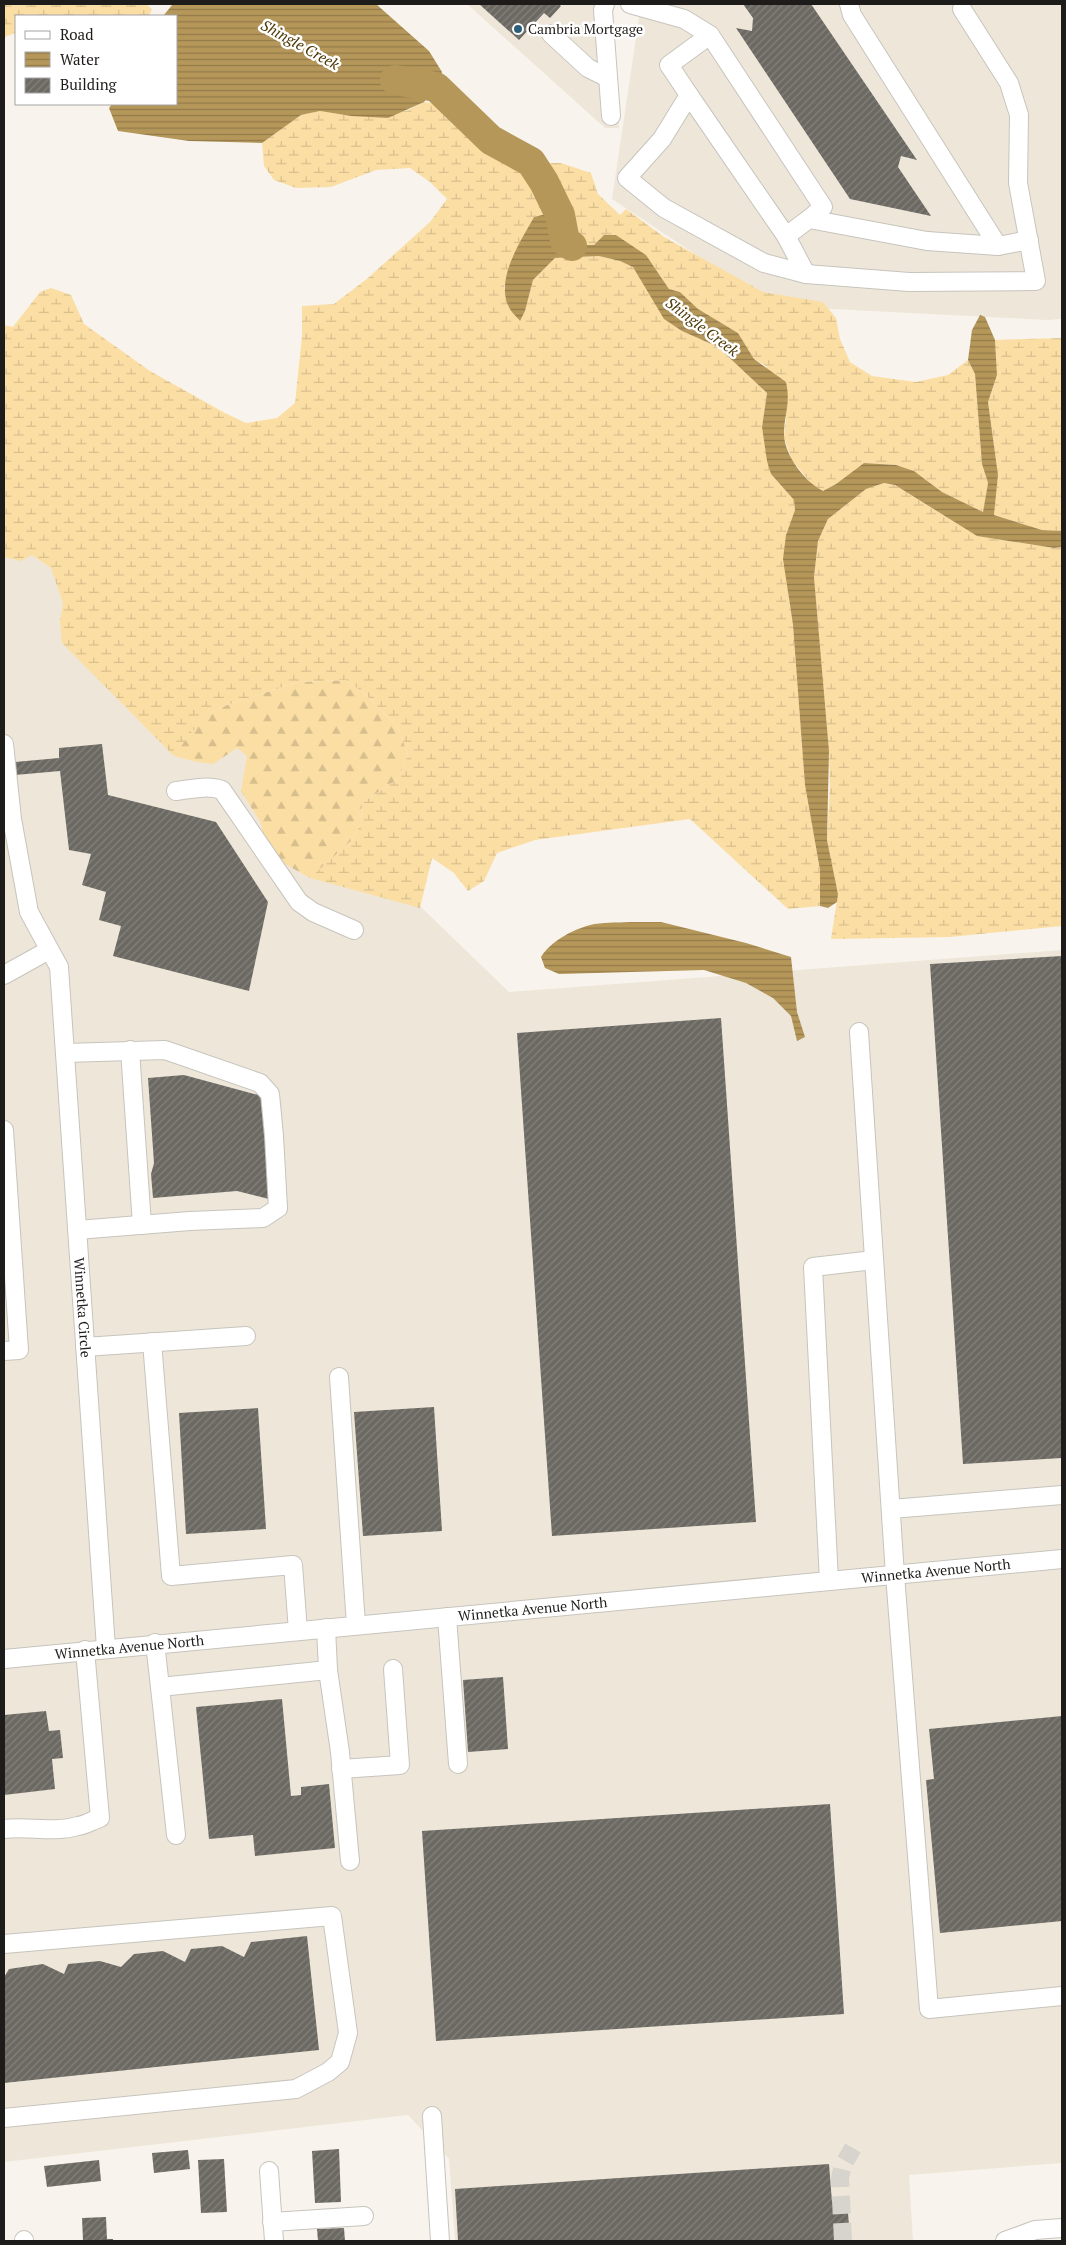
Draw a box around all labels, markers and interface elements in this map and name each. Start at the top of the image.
water label: Shingle Creek [258,14,344,74]
legend [15,15,178,105]
place label: Cambria Mortgage [528,19,643,38]
marker: Cambria Mortgage [512,23,524,35]
text: Road [60,24,93,44]
text: Water [60,49,100,69]
text: Building [60,74,118,94]
water label: Shingle Creek [662,292,744,361]
street label: Winnetka Circle [70,1257,96,1358]
street label: Winnetka Avenue North [860,1554,1011,1587]
street label: Winnetka Avenue North [457,1592,608,1625]
street label: Winnetka Avenue North [54,1630,205,1663]

